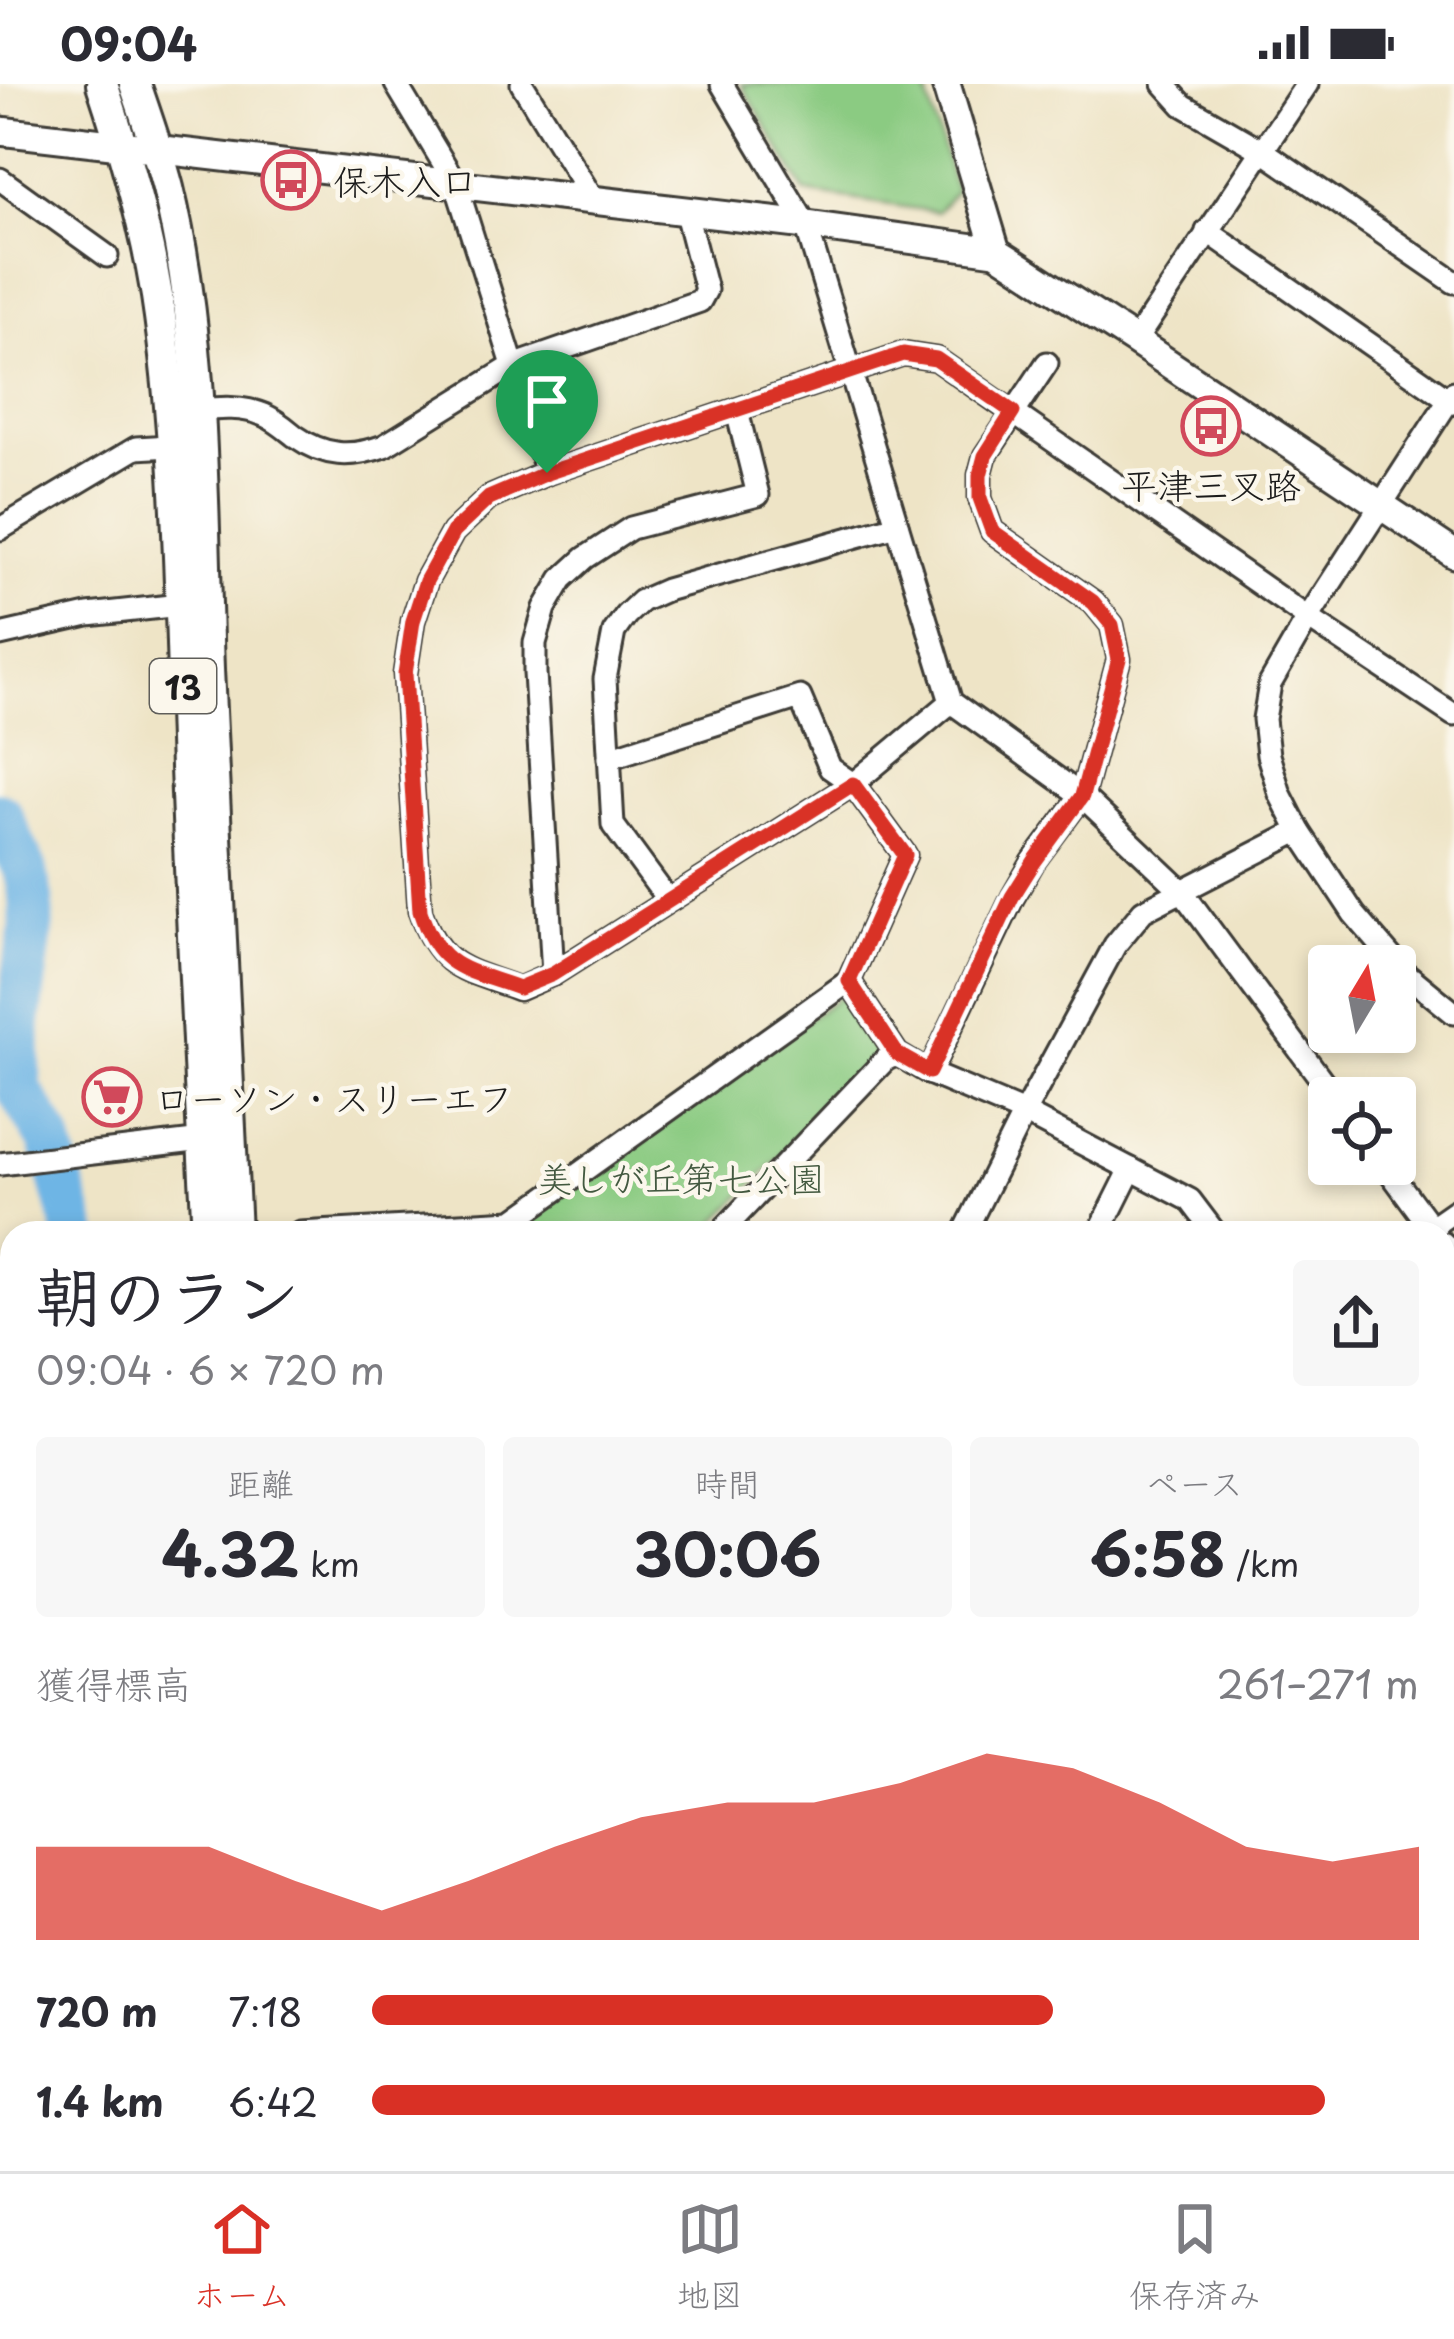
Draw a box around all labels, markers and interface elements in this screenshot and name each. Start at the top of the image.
text: 09:04 [60,8,197,76]
bus stop icon: 保木入口 [260,149,322,211]
place label: 保木入口 [333,153,477,207]
pin [496,350,598,473]
icon: arrive [514,368,580,434]
bus stop icon: 平津三叉路 [1180,395,1242,457]
place label: 平津三叉路 [1121,457,1301,511]
road number: 13 [150,659,216,713]
north arrow [1308,945,1416,1053]
map controls [1308,945,1416,1185]
supermarket icon: ローソン・スリーエフ [81,1066,143,1128]
place label: ローソン・スリーエフ [154,1070,514,1124]
button: locate [1308,1077,1416,1185]
park label: 美しが丘第七公園 [537,1150,825,1204]
text: 朝のラン [36,1244,300,1343]
button: share [1293,1260,1419,1386]
text: 09:04 · 6 × 720 m [36,1339,385,1398]
text: 距離 [228,1457,294,1507]
text: 時間 [695,1457,761,1507]
text: ペース [1146,1457,1243,1507]
text: 4.32 [161,1507,299,1597]
text: 30:06 [633,1507,822,1597]
text: 6:58 [1090,1507,1225,1597]
text: km [299,1538,360,1588]
text: /km [1225,1538,1299,1588]
text: 獲得標高 [36,1653,192,1712]
text: 261–271 m [1217,1653,1419,1712]
text: 720 m [36,1981,158,2040]
text: 7:18 [228,1981,303,2040]
text: 1.4 km [36,2071,164,2130]
text: 6:42 [228,2071,318,2130]
tab: ホーム [193,2196,291,2318]
tab: 地図 [677,2196,743,2318]
tab: 保存済み [1129,2196,1261,2318]

